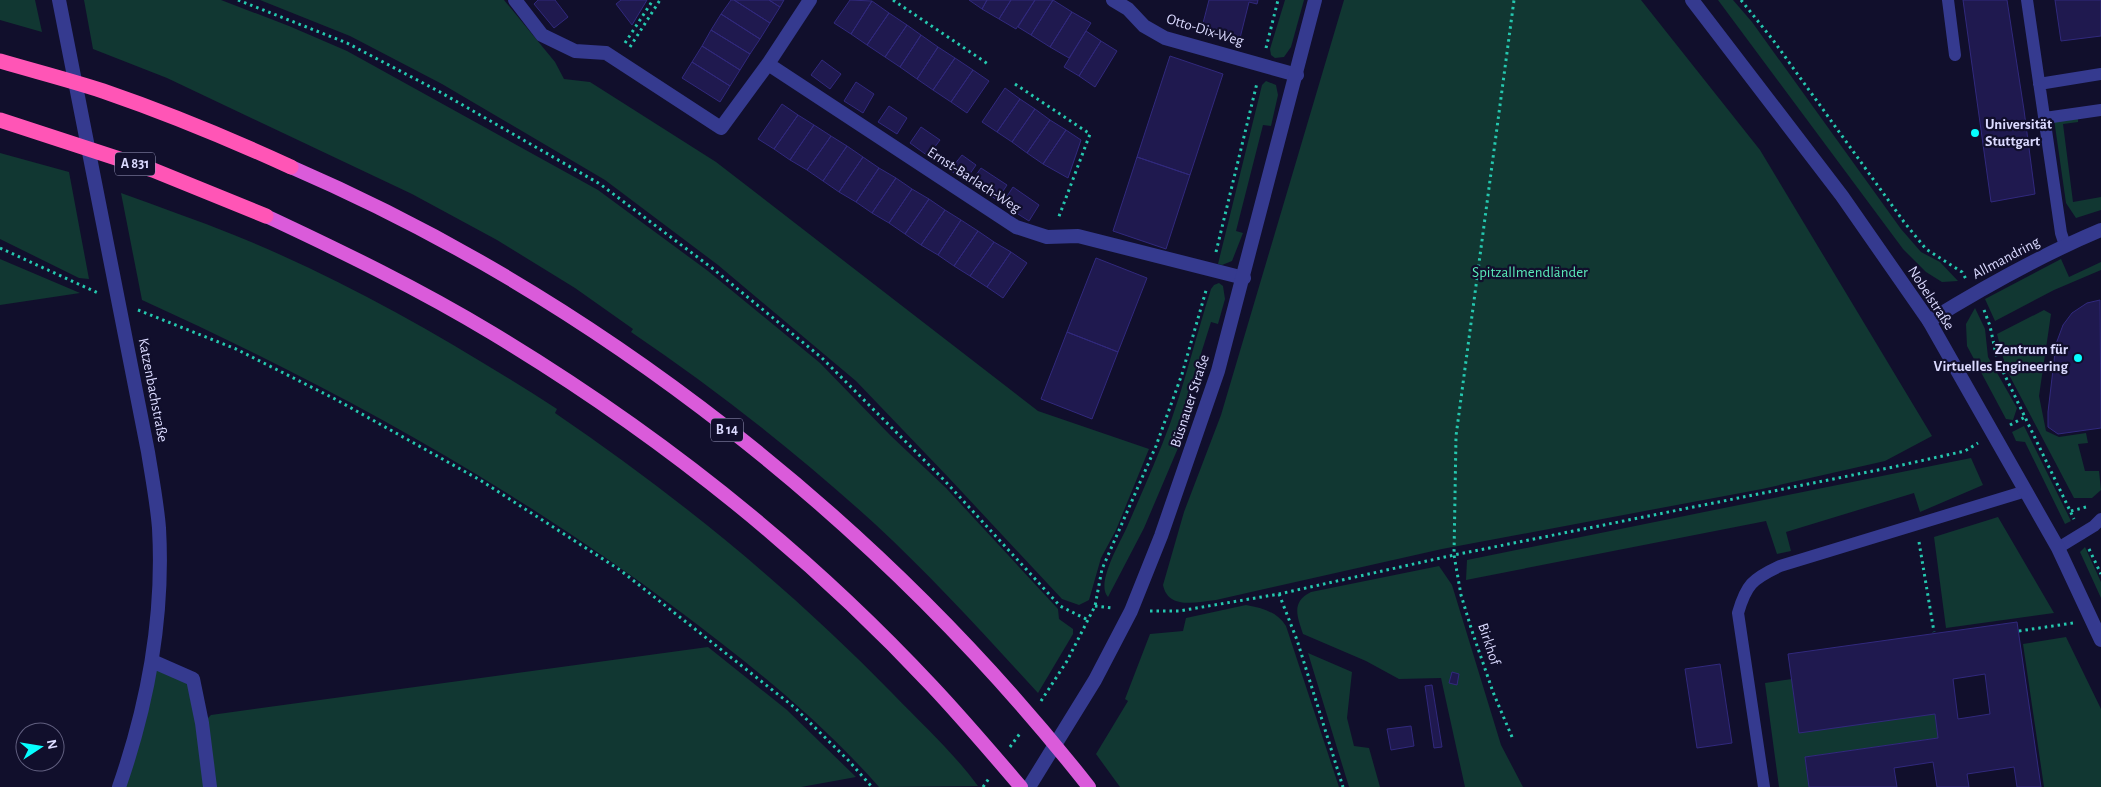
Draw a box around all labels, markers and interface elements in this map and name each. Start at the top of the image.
street label: Otto-Dix-Weg [1165,11,1246,49]
place label: Universität Stuttgart [1985,117,2052,149]
marker: Universität Stuttgart [1969,127,1981,139]
street label: Ernst-Barlach-Weg [925,144,1024,216]
road number: A 831 [115,152,155,175]
street label: Allmandring [1970,234,2043,282]
street label: Nobelstraße [1905,263,1957,333]
park label: Spitzallmendländer [1472,265,1588,280]
street label: Katzenbachstraße [136,337,170,443]
place label: Zentrum für Virtuelles Engineering [1934,342,2069,374]
marker: Zentrum für Virtuelles Engineering [2072,352,2084,364]
street label: Büsnauer Straße [1168,353,1212,449]
road number: B 14 [711,418,743,442]
street label: Birkhof [1475,621,1503,668]
north arrow [15,722,65,772]
text: N [44,738,60,751]

